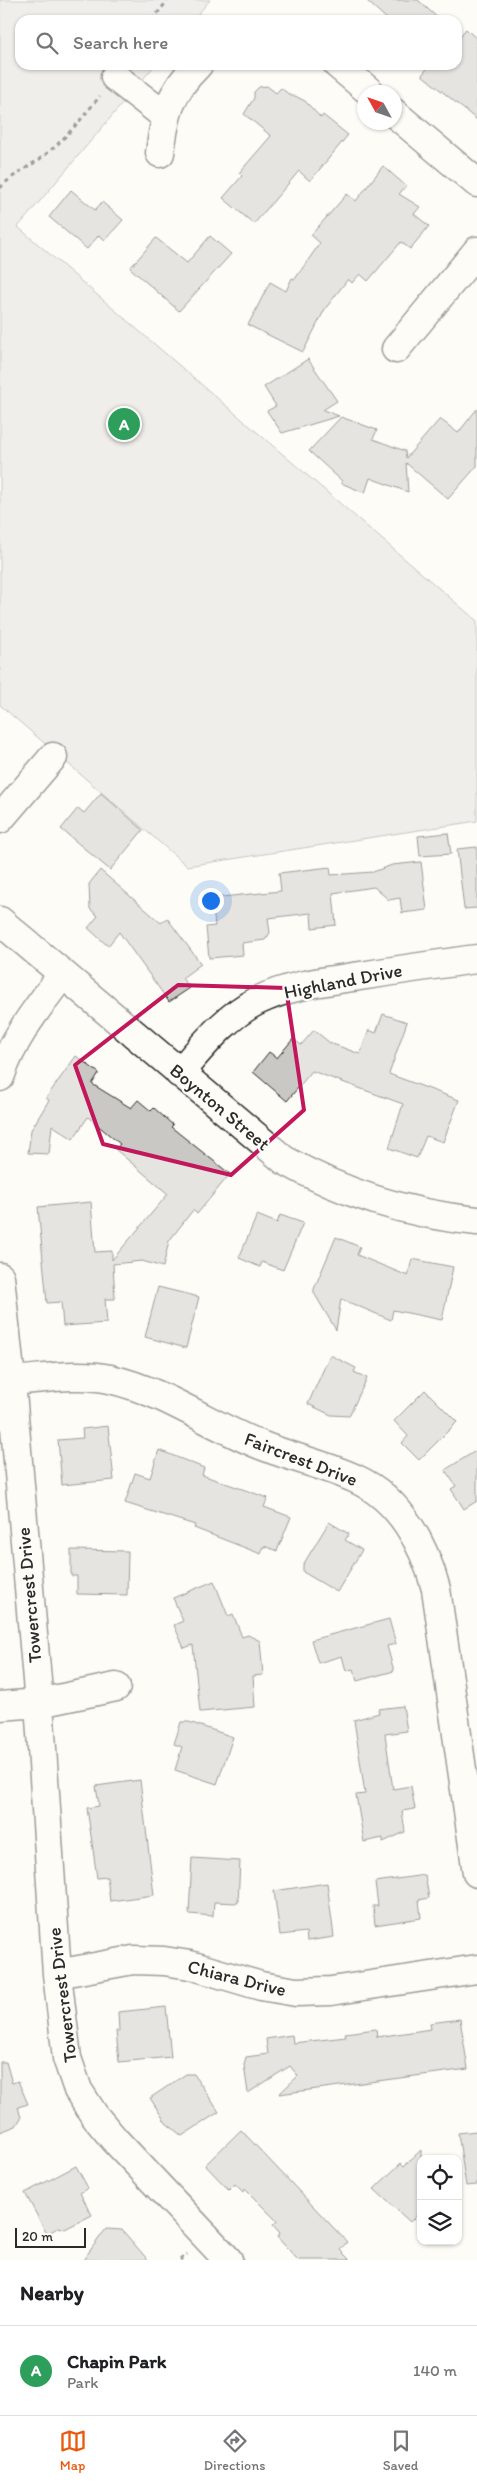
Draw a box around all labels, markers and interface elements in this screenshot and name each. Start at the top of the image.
search box [15,15,462,70]
icon: search [33,29,61,57]
text: Search here [73,31,168,54]
north arrow [357,85,402,130]
pin: A [108,405,140,443]
your location [198,888,224,914]
street label: Highland Drive [282,958,404,1004]
street label: Boynton Street [165,1058,275,1156]
street label: Faircrest Drive [241,1427,361,1491]
street label: Towercrest Drive [12,1526,46,1664]
street label: Towercrest Drive [42,1926,82,2064]
street label: Chiara Drive [185,1955,289,2001]
map controls [417,2155,462,2245]
button: locate [417,2155,462,2200]
button: layers [417,2200,462,2245]
scale bar [15,2225,86,2248]
text: 20 m [22,2228,53,2245]
text: Nearby [20,2280,84,2305]
text: Chapin Park [67,2350,167,2373]
text: A [31,2361,41,2380]
text: 140 m [413,2361,457,2380]
text: Park [67,2373,98,2392]
tab: Map [59,2427,87,2474]
tab: Directions [204,2427,265,2474]
tab: Saved [383,2427,418,2474]

